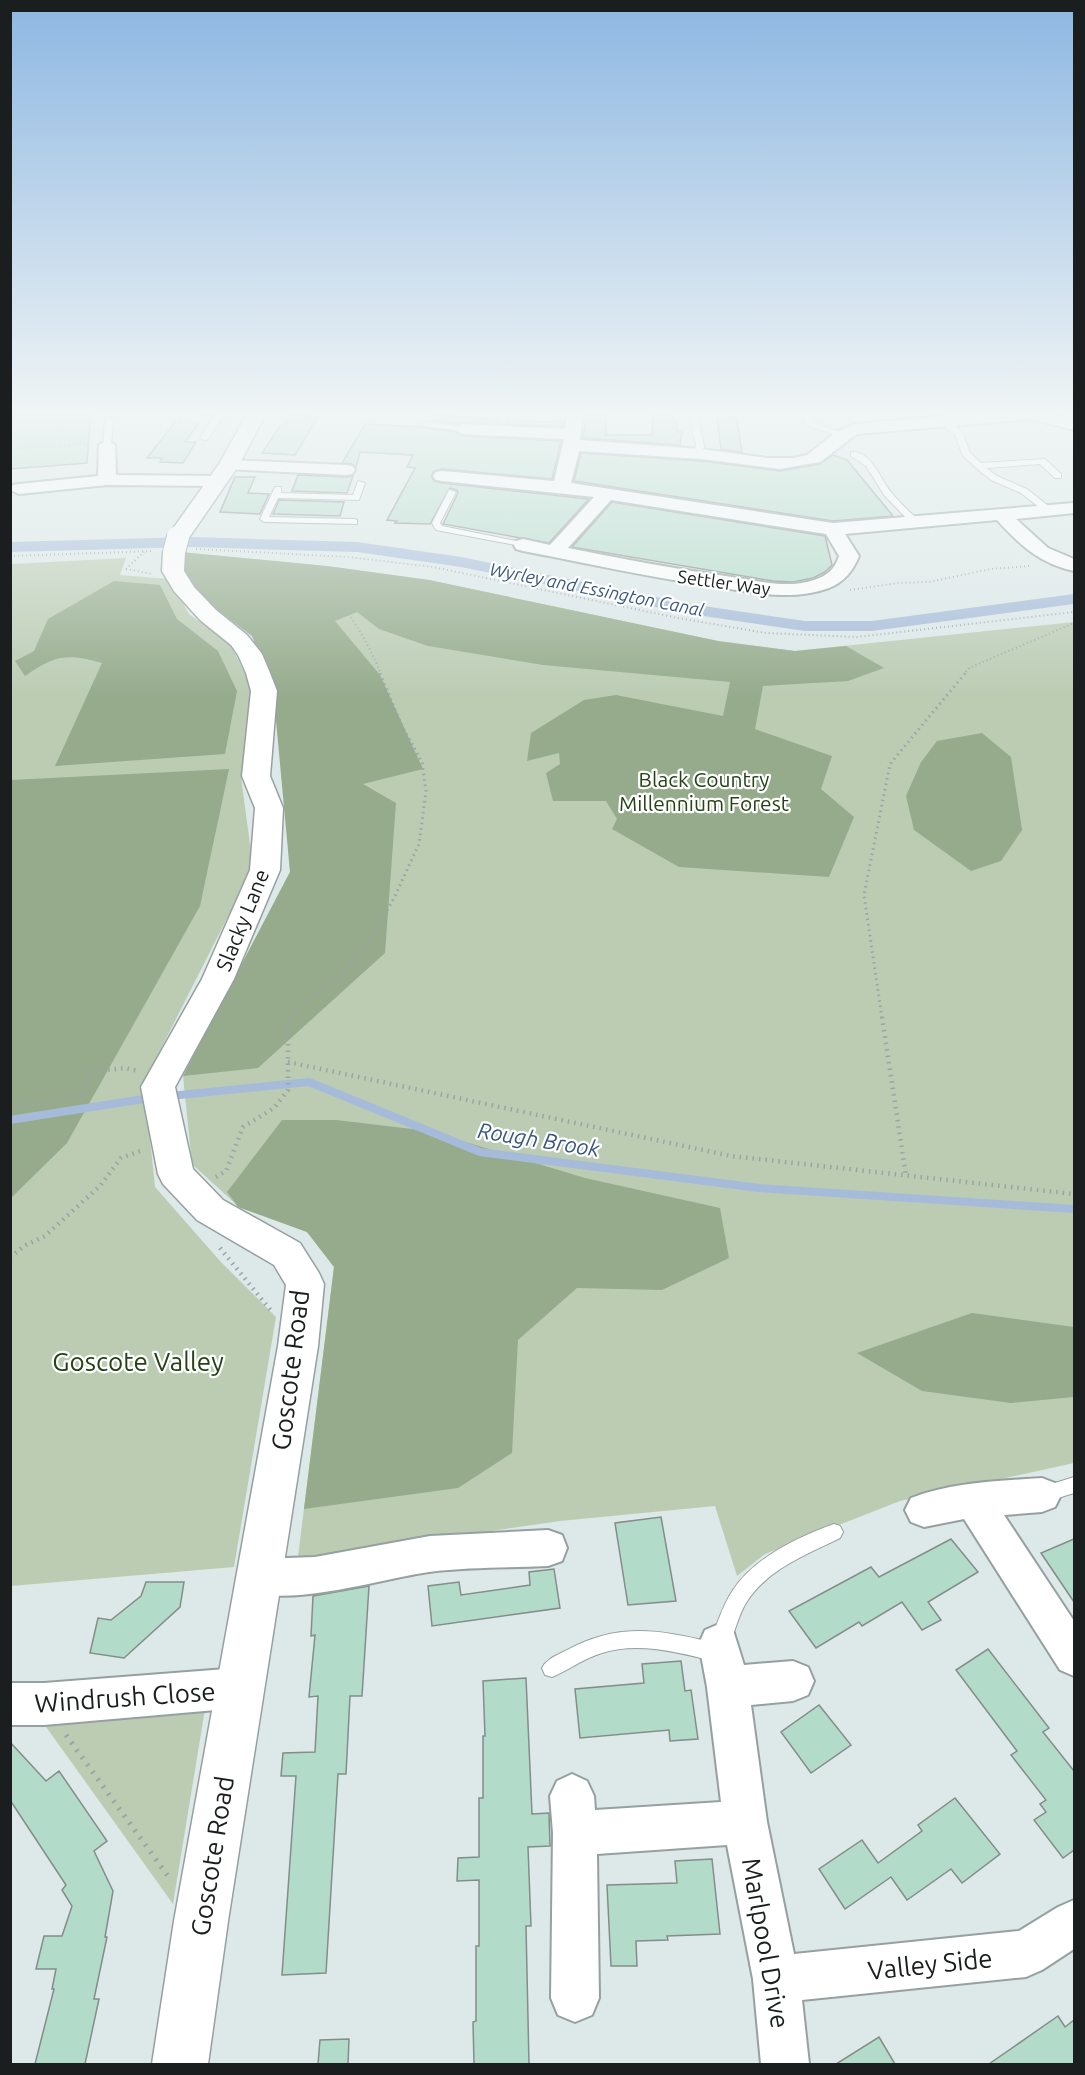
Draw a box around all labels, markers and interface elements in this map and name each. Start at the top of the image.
water label: Wyrley and Essington Canal [488,558,706,620]
street label: Settler Way [676,566,772,598]
park label: Black Country Millennium Forest [619,767,789,815]
street label: Slacky Lane [211,866,273,974]
water label: Rough Brook [476,1117,602,1161]
street label: Goscote Road [266,1288,314,1452]
park label: Goscote Valley [52,1347,224,1376]
street label: Windrush Close [34,1676,216,1718]
street label: Goscote Road [185,1774,239,1938]
street label: Marlpool Drive [737,1856,795,2030]
street label: Valley Side [866,1943,994,1985]

